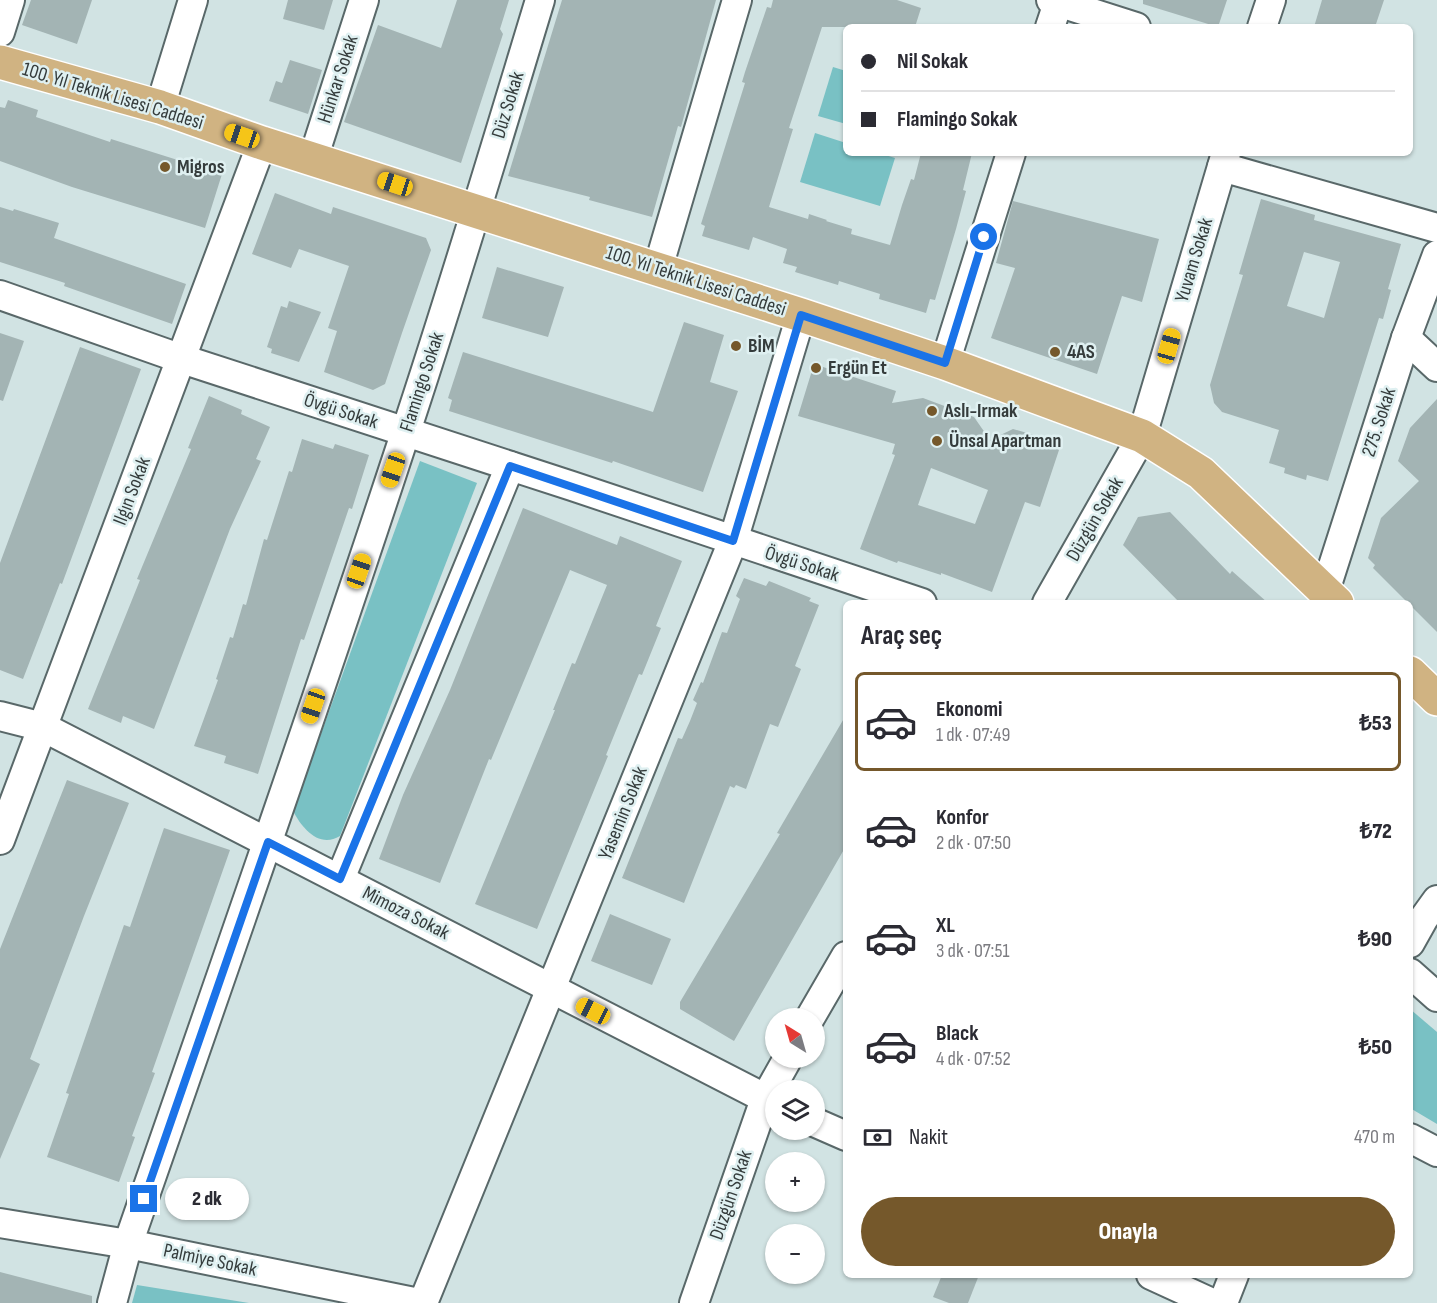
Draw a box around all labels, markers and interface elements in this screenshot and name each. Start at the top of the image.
street label: Hünkar Sokak [312,32,364,126]
text: Nil Sokak [897,48,968,75]
street label: 100. Yıl Teknik Lisesi Caddesi [20,57,206,135]
street label: Düz Sokak [487,68,530,141]
text: Flamingo Sokak [897,106,1018,133]
car [222,122,262,150]
place label: Migros [177,155,225,179]
marker: Migros [158,160,172,174]
car [375,170,415,198]
street label: Yuvam Sokak [1170,215,1218,305]
route start [970,223,997,250]
street label: 100. Yıl Teknik Lisesi Caddesi [603,241,789,321]
car [1155,326,1183,366]
street label: Flamingo Sokak [395,329,449,435]
place label: BİM [748,334,775,358]
marker: BİM [729,339,743,353]
place label: 4AS [1067,340,1095,364]
marker: 4AS [1048,345,1062,359]
place label: Ergün Et [828,356,887,380]
marker: Ergün Et [809,361,823,375]
street label: 275. Sokak [1357,384,1401,459]
street label: Övgü Sokak [301,388,381,434]
place label: Aslı-Irmak [943,399,1018,423]
marker: Aslı-Irmak [925,404,939,418]
place label: Ünsal Apartman [949,429,1061,453]
marker: Ünsal Apartman [930,434,944,448]
car [379,450,407,490]
street label: Ilgın Sokak [108,453,156,528]
street label: Düzgün Sokak [1061,472,1129,565]
street label: Övgü Sokak [762,541,842,587]
car [345,551,373,591]
text: Araç seç [861,620,942,652]
car [299,686,327,726]
icon: car [864,695,918,749]
text: Ekonomi [936,696,1002,723]
text: ₺53 [1359,710,1392,737]
text: 1 dk · 07:49 [936,723,1010,747]
street label: Yasemin Sokak [593,762,653,863]
icon: car [864,803,918,857]
text: Konfor [936,804,989,831]
text: ₺72 [1360,818,1392,845]
text: 2 dk · 07:50 [936,831,1011,855]
street label: Mimoza Sokak [358,881,454,945]
icon: car [864,911,918,965]
text: XL [936,912,955,939]
text: ₺90 [1358,926,1392,953]
text: 3 dk · 07:51 [936,939,1009,963]
car [573,995,613,1027]
north arrow [765,1008,825,1068]
map controls [765,1008,825,1284]
icon: car [864,1019,918,1073]
text: Black [936,1020,978,1047]
text: ₺50 [1359,1034,1392,1061]
text: 4 dk · 07:52 [936,1047,1011,1071]
button: layers [765,1080,825,1140]
icon: cash [861,1121,894,1154]
text: Nakit [909,1124,948,1151]
text: 470 m [1354,1125,1395,1149]
street label: Düzgün Sokak [704,1147,758,1243]
button: + [765,1152,825,1212]
callout: 2 dk [165,1178,249,1220]
route end [130,1185,157,1212]
text: 2 dk [192,1187,222,1211]
button: Onayla [861,1197,1395,1266]
button: − [765,1224,825,1284]
street label: Palmiye Sokak [161,1238,259,1282]

